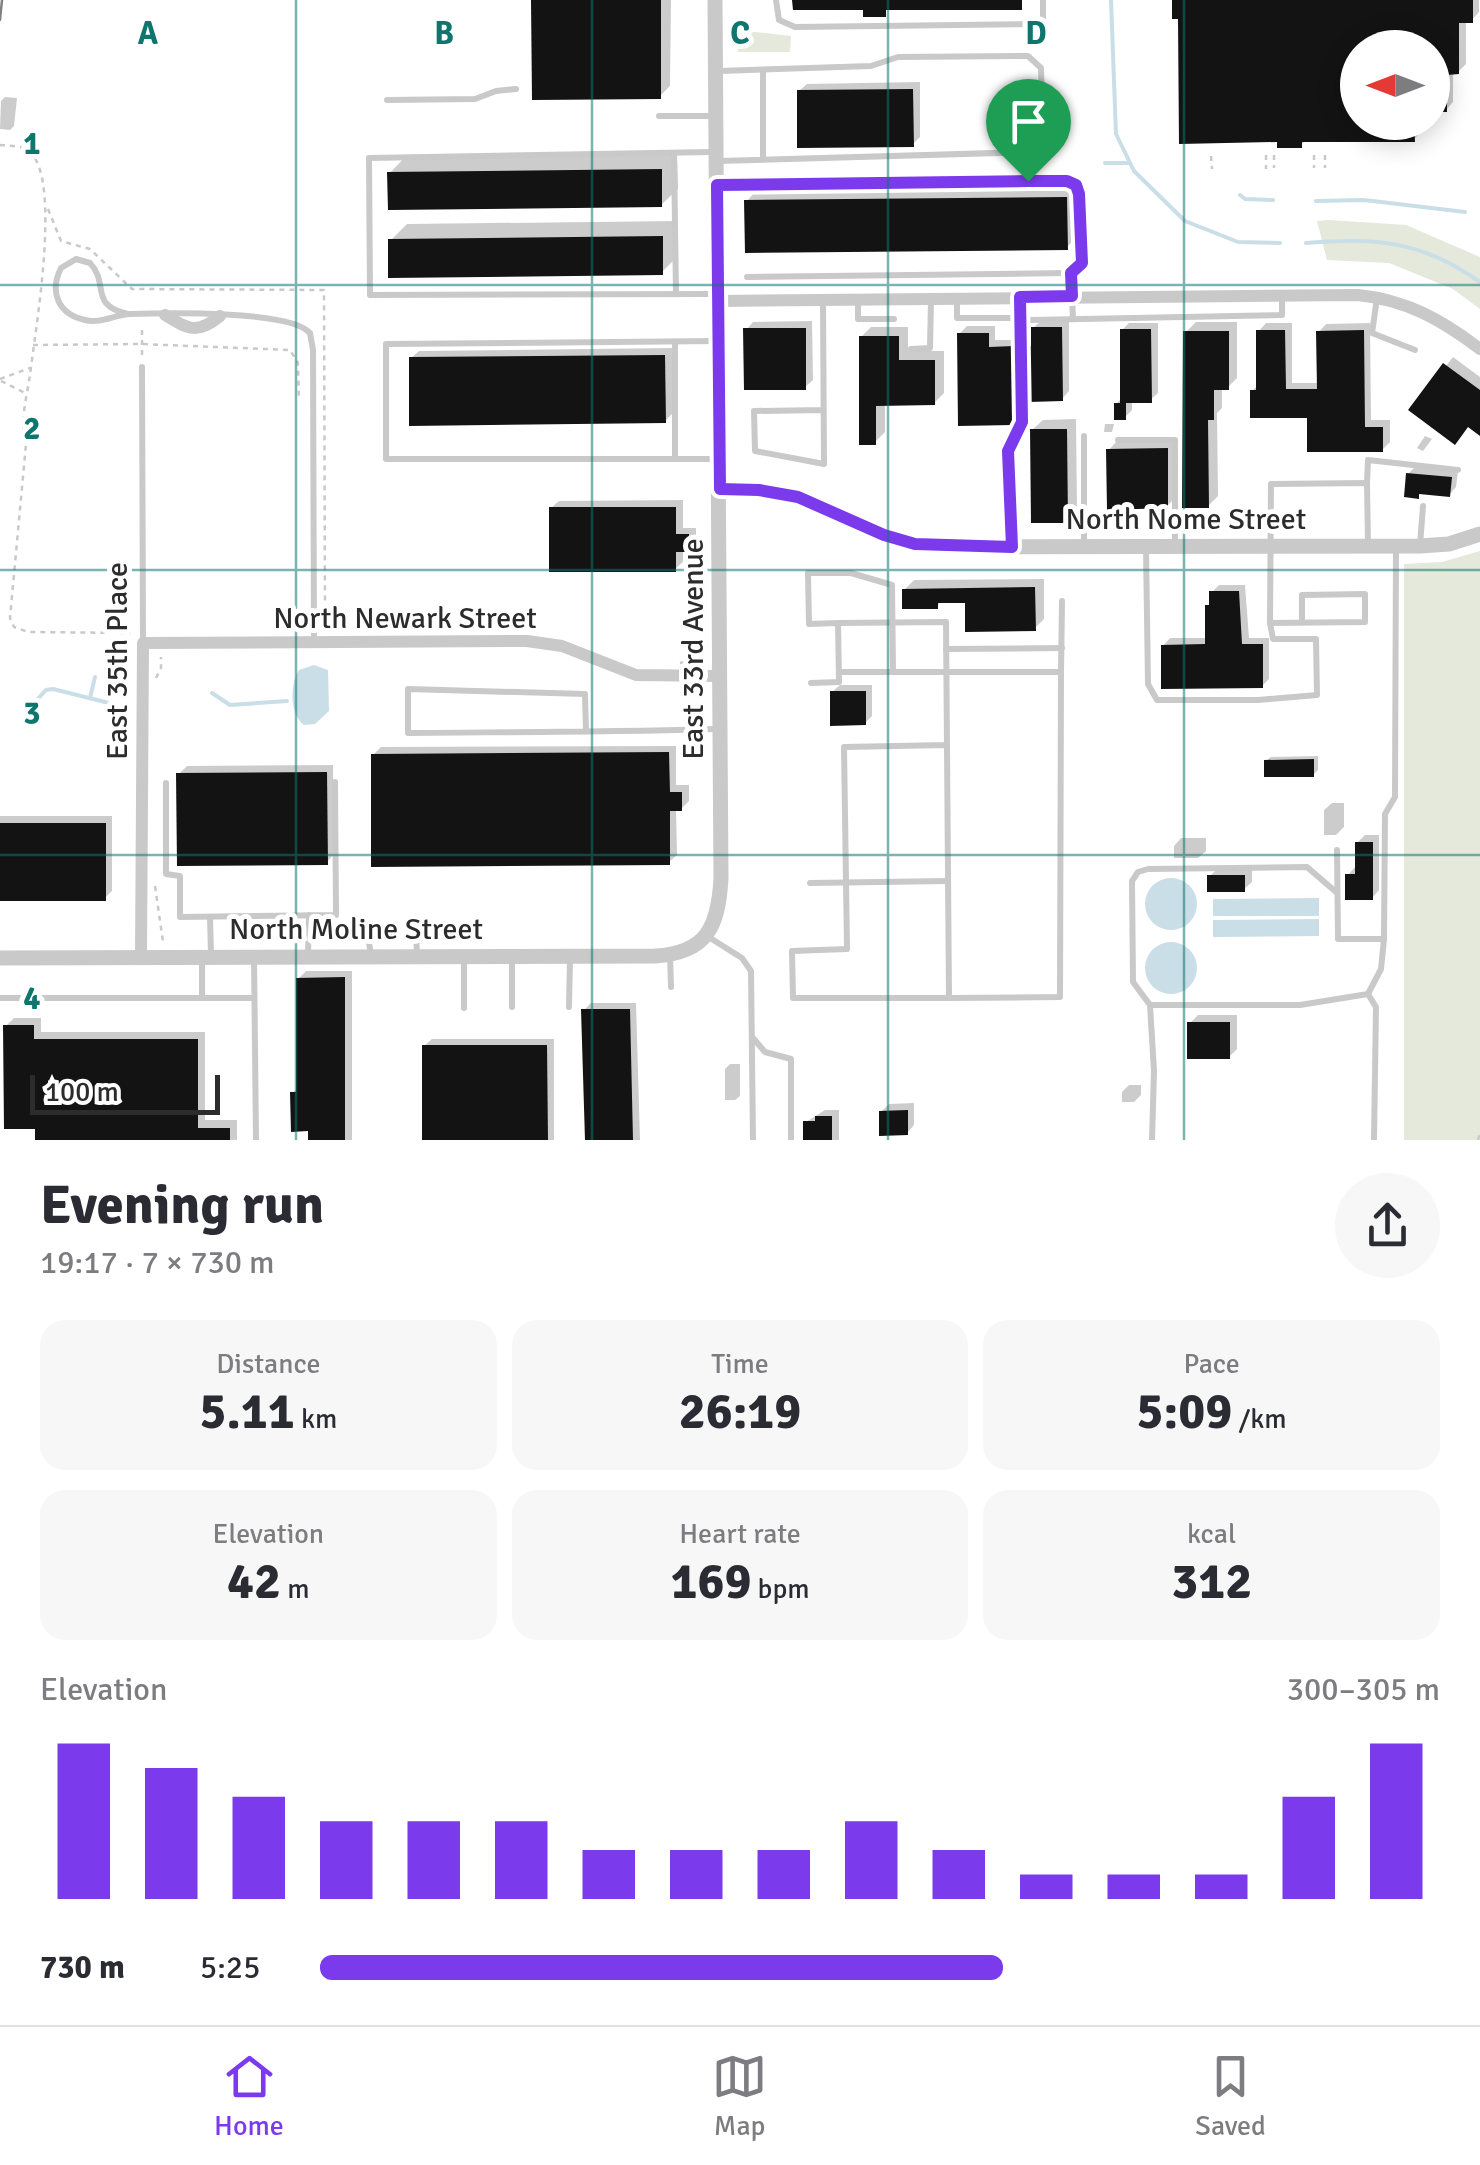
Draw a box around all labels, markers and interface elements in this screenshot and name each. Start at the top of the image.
text: A [138,14,159,53]
text: B [434,14,454,53]
text: C [730,14,750,53]
text: D [1025,14,1047,53]
north arrow [1340,30,1450,140]
map controls [1340,30,1450,140]
pin [986,79,1071,182]
icon: arrive [1001,94,1056,149]
text: 1 [23,124,41,163]
text: 2 [23,409,41,448]
street label: North Nome Street [1066,501,1306,538]
street label: East 33rd Avenue [675,538,712,760]
street label: East 35th Place [99,562,136,760]
street label: North Newark Street [273,600,537,637]
text: 3 [23,694,41,733]
street label: North Moline Street [229,911,483,948]
text: 4 [23,979,41,1018]
scale bar [30,1070,220,1114]
text: 100 m [45,1075,119,1109]
text: Evening run [40,1171,324,1239]
button: share [1335,1173,1440,1278]
text: 19:17 · 7 × 730 m [40,1243,275,1282]
text: Distance [216,1347,320,1381]
text: Time [711,1347,769,1381]
text: Pace [1183,1347,1240,1381]
text: 5.11 [199,1381,295,1443]
text: 26:19 [679,1381,801,1443]
text: 5:09 [1137,1381,1232,1443]
text: km [295,1402,337,1436]
text: /km [1232,1402,1287,1436]
text: Elevation [213,1517,324,1551]
text: Heart rate [679,1517,801,1551]
text: kcal [1187,1517,1236,1551]
text: 42 [227,1551,281,1613]
text: 169 [670,1551,751,1613]
text: 312 [1171,1551,1252,1613]
text: m [281,1572,310,1606]
text: bpm [751,1572,810,1606]
text: Elevation [40,1670,167,1709]
text: 300–305 m [1287,1670,1440,1709]
text: 730 m [40,1948,125,1987]
text: 5:25 [200,1948,260,1987]
tab: Home [214,2049,284,2143]
tab: Map [712,2049,767,2143]
tab: Saved [1195,2049,1266,2143]

